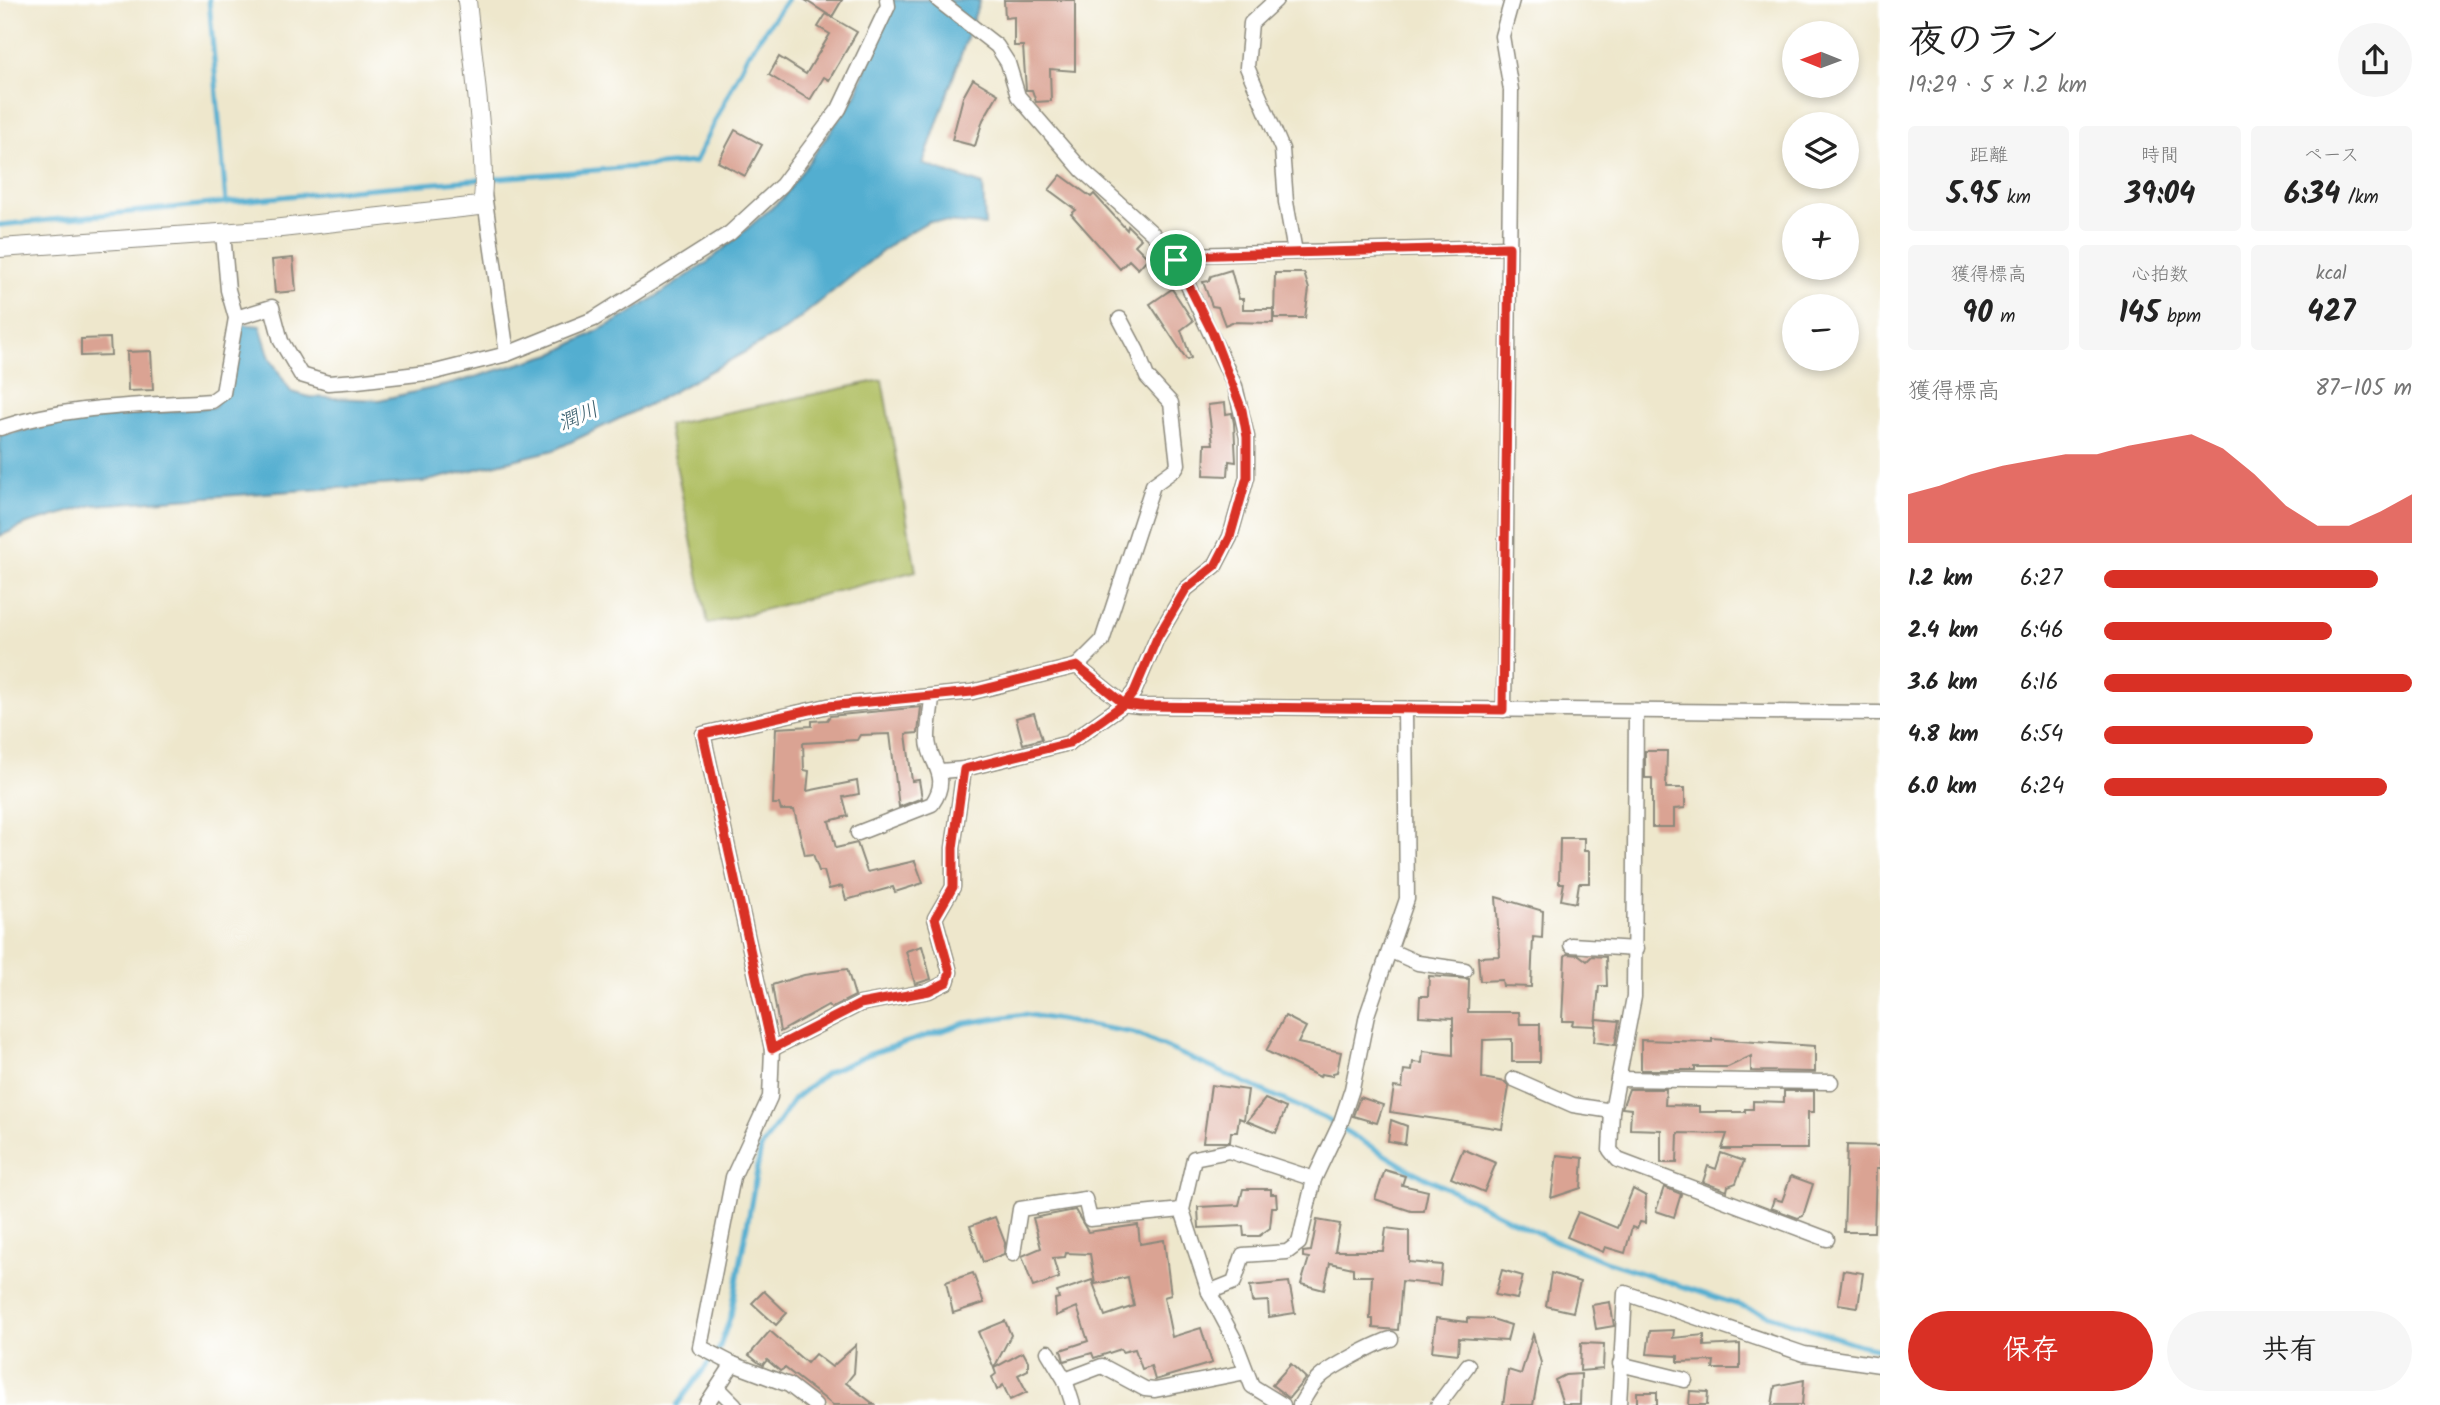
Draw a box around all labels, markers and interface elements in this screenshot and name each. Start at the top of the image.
text: 夜のラン [1908,12,2060,72]
north arrow [1782,21,1858,98]
map controls [1782,21,1859,371]
button: share [2338,23,2412,97]
text: 19:29 · 5 × 1.2 km [1908,68,2087,104]
button: layers [1782,112,1859,189]
text: 距離 [1970,141,2008,171]
text: 時間 [2141,141,2179,171]
text: ペース [2303,141,2359,171]
text: 5.95 [1947,171,1999,219]
text: 39:04 [2125,171,2195,219]
text: 6:34 [2284,171,2340,219]
text: km [1999,183,2031,213]
text: /km [2340,183,2379,213]
button: + [1782,203,1859,280]
pin [1146,230,1206,290]
icon: arrive [1157,241,1195,279]
text: kcal [2316,259,2347,289]
text: 獲得標高 [1951,260,2027,290]
text: 心拍数 [2131,260,2189,290]
text: 427 [2307,289,2355,337]
text: 90 [1962,290,1993,338]
text: 145 [2119,290,2159,338]
button: − [1782,294,1859,371]
text: m [1993,302,2015,332]
text: bpm [2159,302,2201,332]
text: 87–105 m [2315,371,2412,407]
text: 獲得標高 [1908,374,2000,410]
water label: 潤川 [553,394,604,441]
text: 1.2 km [1908,561,1973,597]
text: 6:27 [2020,561,2062,597]
text: 2.4 km [1908,613,1978,649]
text: 6:46 [2020,613,2064,649]
text: 3.6 km [1908,665,1978,701]
text: 6:16 [2020,665,2058,701]
text: 4.8 km [1908,717,1979,753]
text: 6:54 [2020,717,2063,753]
text: 6.0 km [1908,769,1977,805]
text: 6:24 [2020,769,2064,805]
button: 保存 [1908,1311,2153,1391]
button: 共有 [2167,1311,2412,1391]

